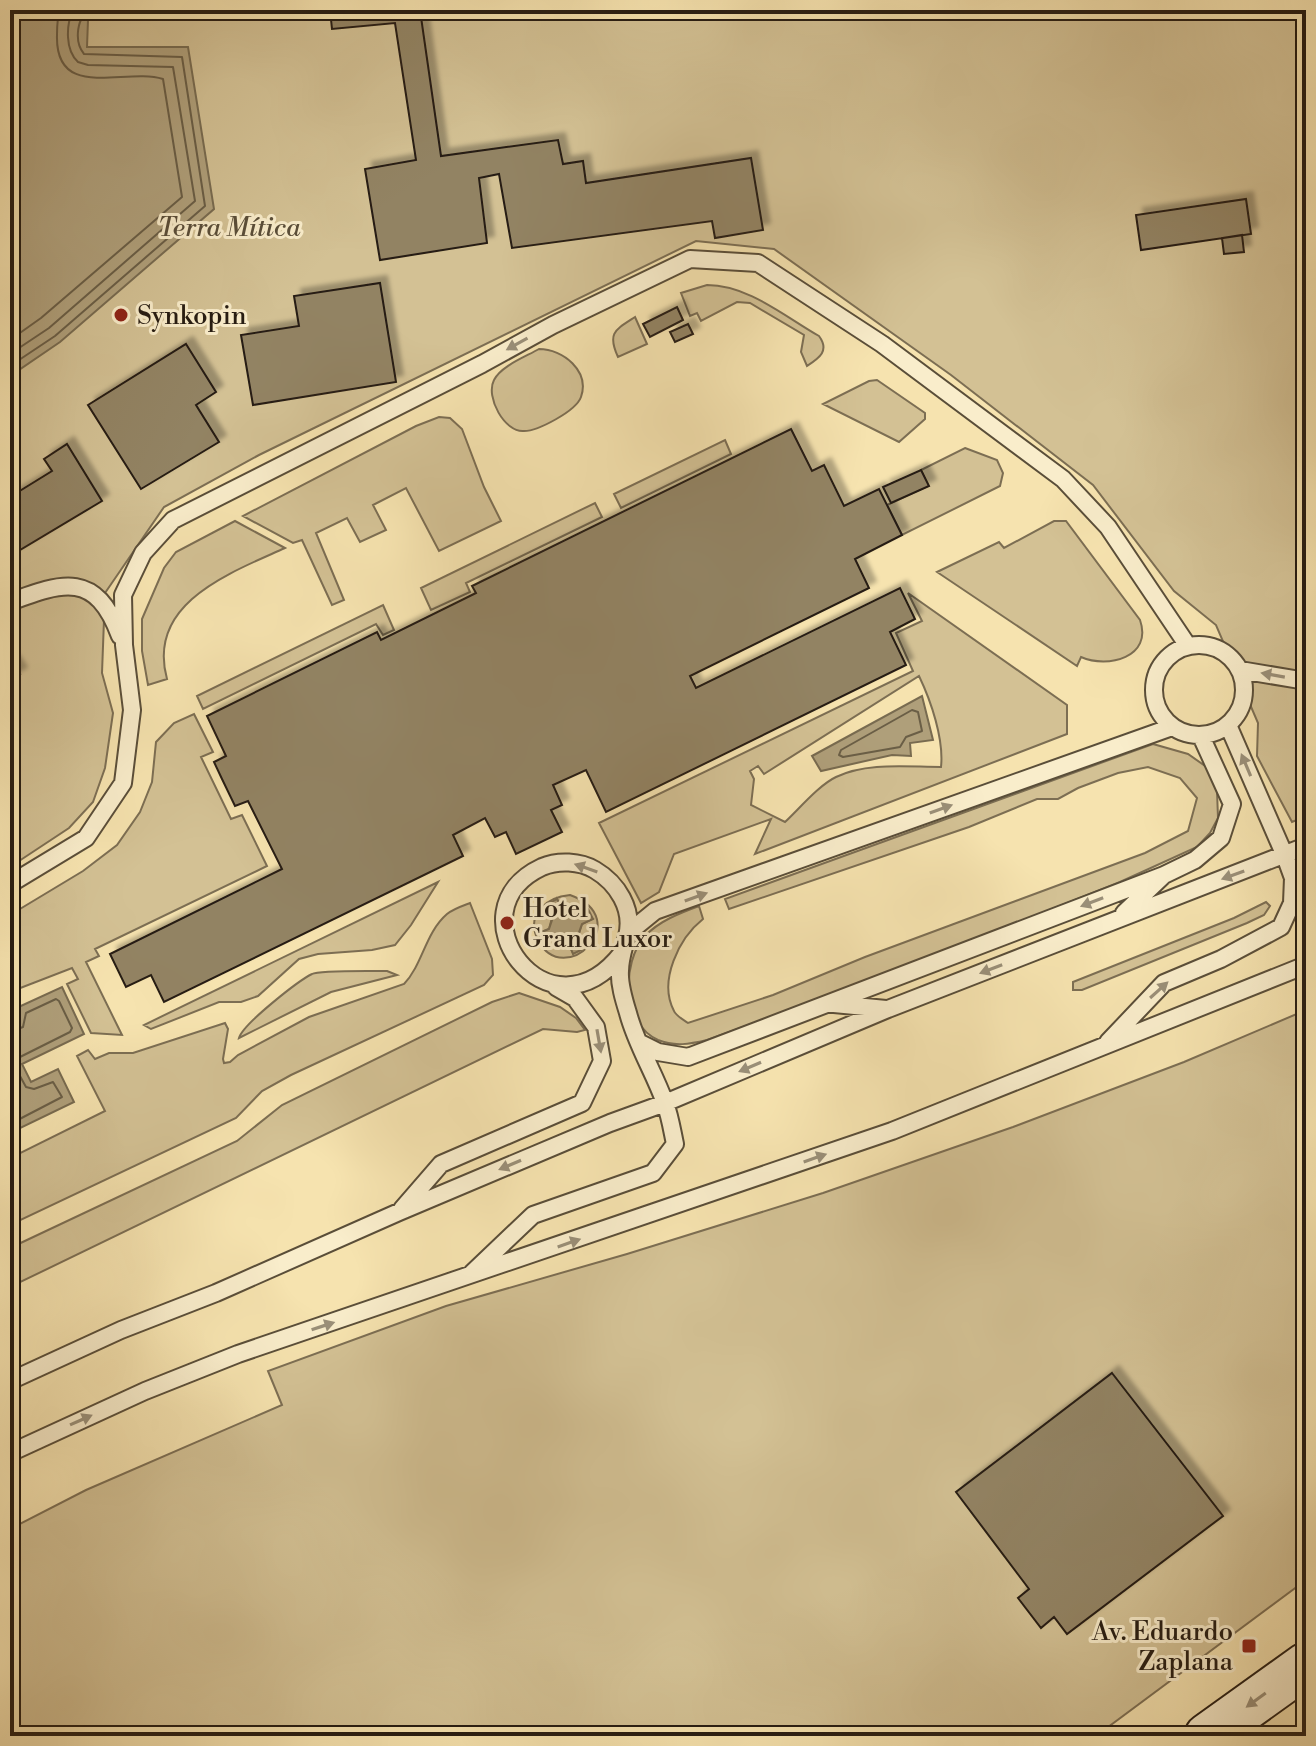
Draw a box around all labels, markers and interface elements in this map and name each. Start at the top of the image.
park label: Terra Mítica [158,212,301,244]
place label: Synkopin [137,300,247,332]
marker: Synkopin [112,306,130,324]
one-way arrow [506,337,529,351]
one-way arrow [1260,669,1285,681]
one-way arrow [1239,753,1252,776]
one-way arrow [929,803,953,815]
one-way arrow [574,861,598,873]
one-way arrow [1221,869,1245,882]
one-way arrow [684,890,708,902]
place label: Hotel Grand Luxor [523,893,672,955]
one-way arrow [1080,896,1104,909]
marker: Hotel Grand Luxor [498,914,516,932]
one-way arrow [979,963,1003,976]
one-way arrow [1149,981,1169,999]
one-way arrow [593,1029,605,1054]
one-way arrow [738,1061,762,1074]
one-way arrow [803,1152,827,1164]
one-way arrow [498,1159,522,1172]
one-way arrow [558,1237,582,1249]
one-way arrow [311,1319,335,1332]
one-way arrow [69,1413,92,1426]
place label: Av. Eduardo Zaplana [1091,1616,1234,1678]
marker: Av. Eduardo Zaplana [1240,1637,1258,1655]
one-way arrow [1246,1692,1267,1708]

